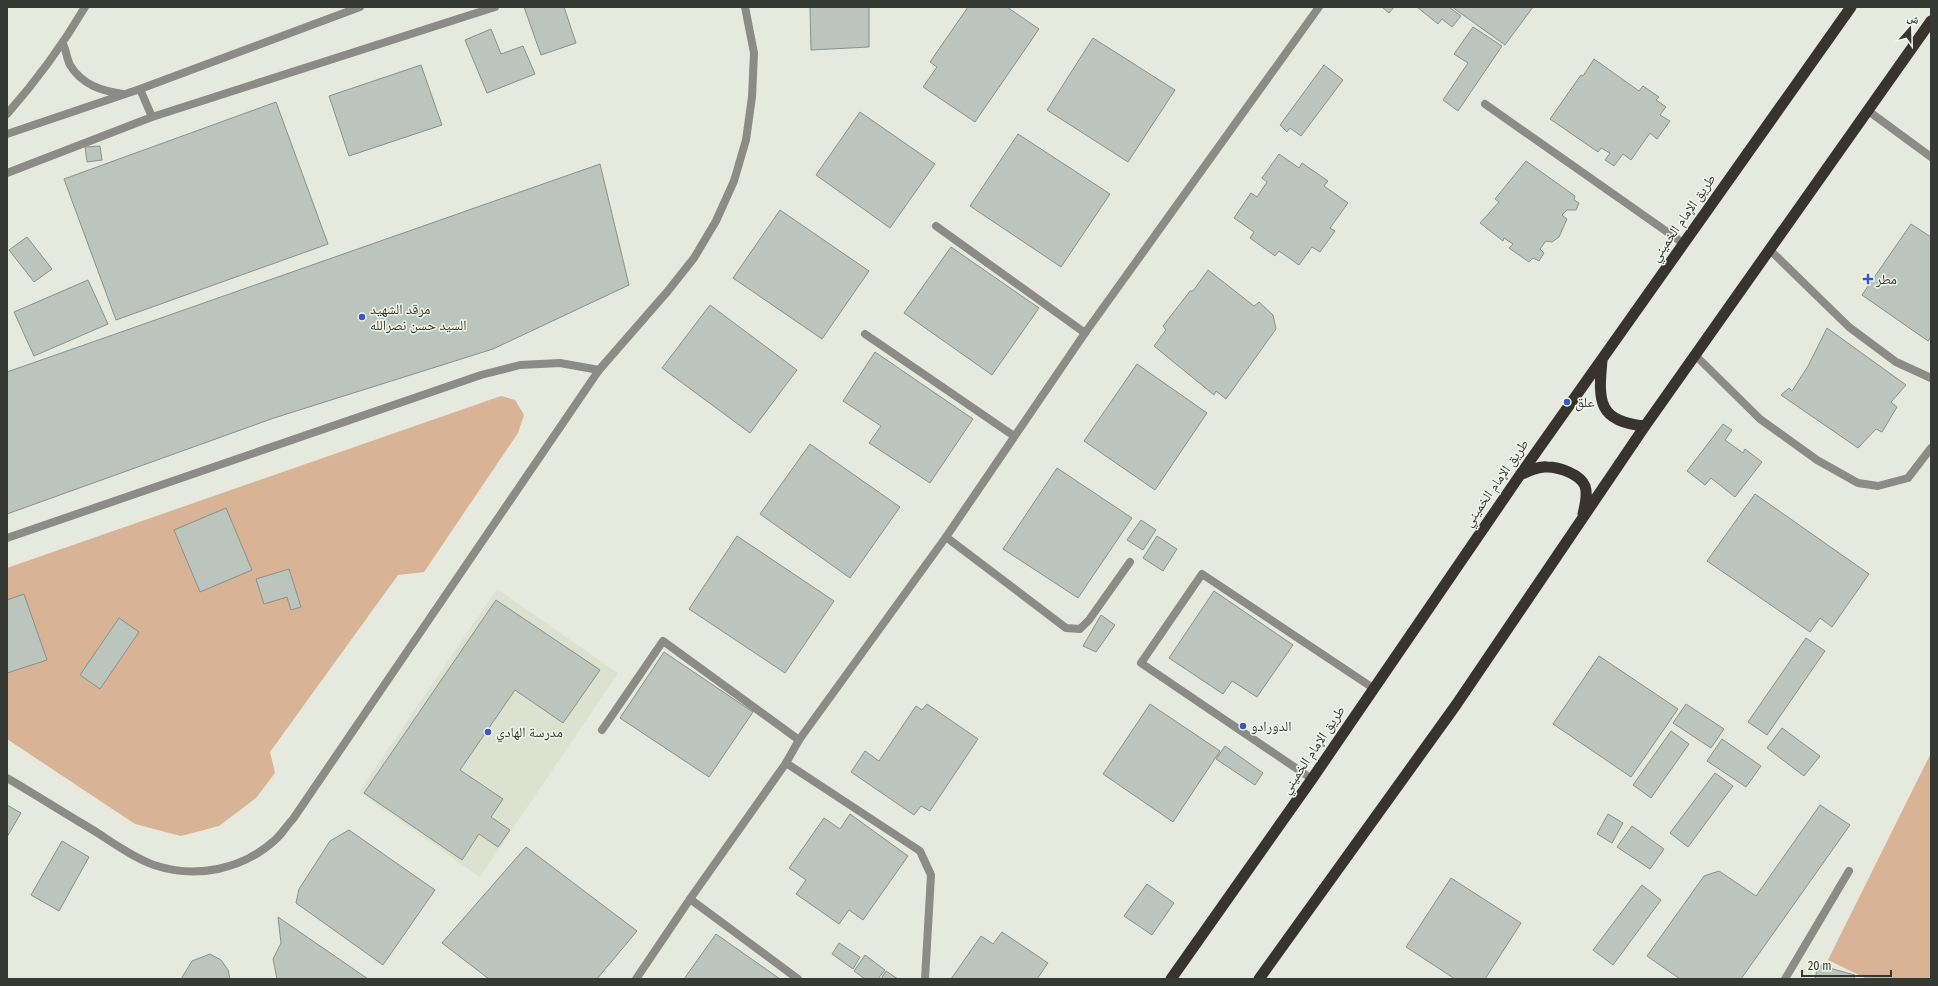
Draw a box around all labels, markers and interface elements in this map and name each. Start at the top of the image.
north arrow [1890,8,1930,48]
text: ش [1905,11,1921,28]
street label: طريق الإمام الخميني [1647,171,1722,266]
place label: مطر [1875,271,1897,288]
marker: مطر [1863,274,1873,284]
place label: مرقد الشهيد السيد حسن نصرالله [370,301,467,334]
marker: مرقد الشهيد السيد حسن نصرالله [357,312,367,322]
place label: علق [1575,394,1595,412]
marker: علق [1562,397,1572,407]
street label: طريق الإمام الخميني [1460,436,1535,531]
street label: طريق الإمام الخميني [1277,703,1351,799]
place label: الدورادو [1251,718,1292,735]
marker: الدورادو [1238,721,1248,731]
place label: مدرسة الهادي [496,724,563,743]
marker: مدرسة الهادي [483,727,493,737]
scale bar [1802,952,1891,978]
text: 20 m [1808,959,1832,973]

